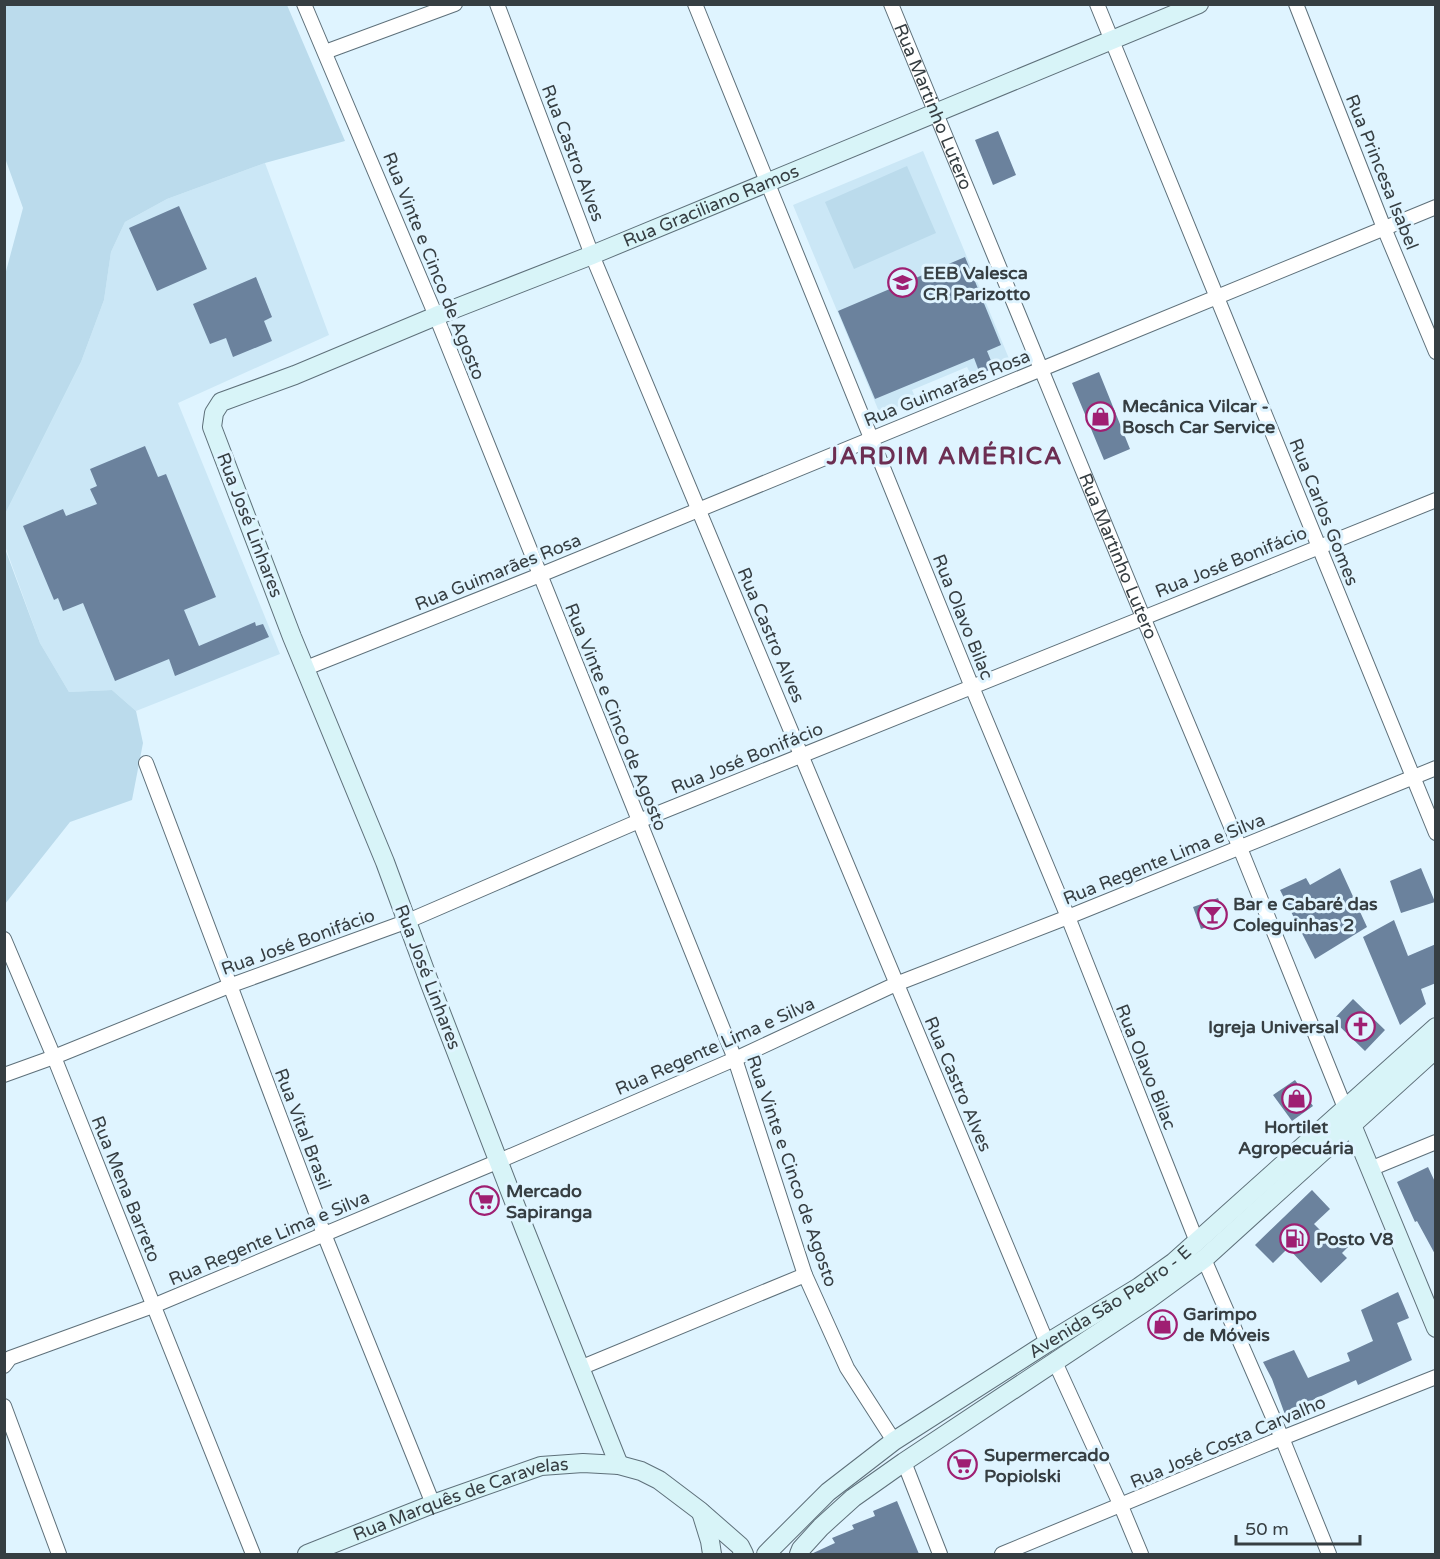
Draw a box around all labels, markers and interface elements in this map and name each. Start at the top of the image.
street label: Rua Martinho Lutero [889,20,977,193]
street label: Rua Castro Alves [537,81,609,225]
street label: Rua Princesa Isabel [1341,91,1423,253]
street label: Rua Vinte e Cinco de Agosto [378,149,490,383]
street label: Rua Graciliano Ramos [620,160,802,252]
place label: EEB Valesca CR Parizotto [923,262,1031,305]
school or university icon: EEB Valesca CR Parizotto [886,267,918,299]
street label: Rua Guimarães Rosa [861,345,1033,431]
place label: Mecânica Vilcar - Bosch Car Service [1122,395,1275,438]
shop icon: Mecânica Vilcar - Bosch Car Service [1085,400,1117,432]
street label: Rua Carlos Gomes [1284,435,1364,589]
district label: JARDIM AMÉRICA [826,441,1063,471]
street label: Rua José Linhares [212,449,288,601]
street label: Rua Martinho Lutero [1074,470,1162,643]
street label: Rua José Bonifácio [1152,521,1310,603]
street label: Rua Guimarães Rosa [412,529,584,615]
street label: Rua Olavo Bilac [928,551,998,683]
street label: Rua Castro Alves [733,564,809,706]
street label: Rua Vinte e Cinco de Agosto [560,600,672,834]
street label: Rua José Bonifácio [668,717,826,799]
street label: Rua Regente Lima e Silva [1060,808,1268,910]
place label: Bar e Cabaré das Coleguinhas 2 [1233,893,1378,936]
bar icon: Bar e Cabaré das Coleguinhas 2 [1196,898,1228,930]
street label: Rua José Linhares [390,901,466,1053]
street label: Rua José Bonifácio [218,904,378,980]
street label: Rua Regente Lima e Silva [612,992,818,1100]
street label: Rua Olavo Bilac [1111,1001,1181,1133]
church icon: Igreja Universal [1344,1011,1376,1043]
street label: Rua Castro Alves [920,1013,996,1155]
place label: Igreja Universal [1208,1016,1339,1038]
street label: Rua Vinte e Cinco de Agosto [742,1052,842,1290]
street label: Rua Vital Brasil [270,1065,336,1193]
shop icon: Hortilet Agropecuária [1280,1082,1312,1114]
street label: Rua Mena Barreto [87,1113,165,1265]
place label: Hortilet Agropecuária [1238,1116,1354,1159]
place label: Mercado Sapiranga [506,1180,593,1223]
supermarket icon: Mercado Sapiranga [469,1185,501,1217]
street label: Rua Regente Lima e Silva [165,1186,373,1290]
fuel station icon: Posto V8 [1279,1223,1311,1255]
place label: Posto V8 [1316,1228,1394,1250]
street label: Avenida São Pedro - E [1024,1241,1196,1363]
place label: Garimpo de Móveis [1183,1303,1270,1346]
shop icon: Garimpo de Móveis [1146,1308,1178,1340]
street label: Rua José Costa Carvalho [1127,1391,1329,1493]
place label: Supermercado Popiolski [984,1444,1110,1487]
supermarket icon: Supermercado Popiolski [947,1449,979,1481]
street label: Rua Marquês de Caravelas [350,1453,569,1546]
scale bar [1236,1508,1360,1546]
text: 50 m [1245,1518,1289,1540]

